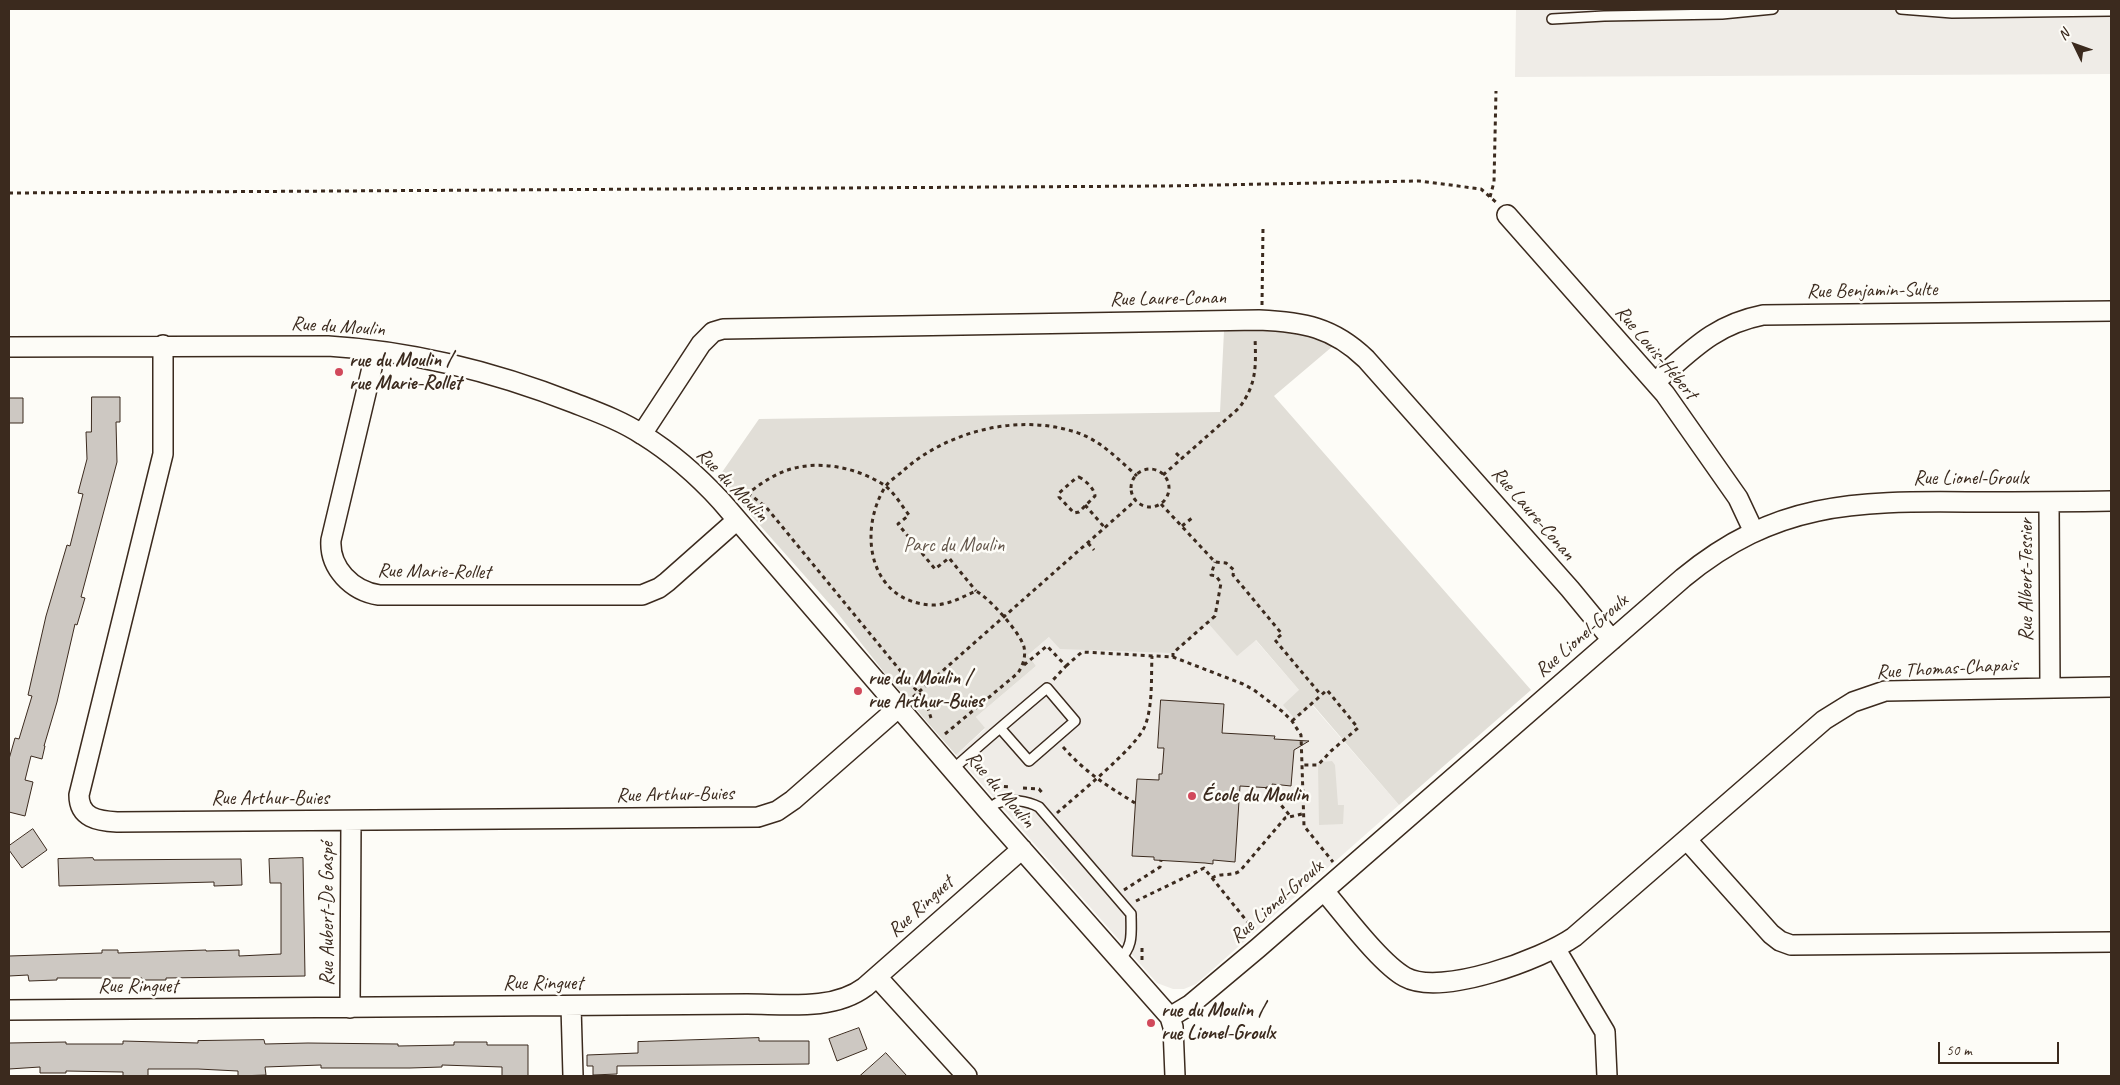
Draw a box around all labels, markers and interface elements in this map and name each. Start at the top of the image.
north arrow [2050,20,2100,70]
text: N [2054,26,2073,44]
street label: Rue Benjamin-Sulte [1806,278,1938,304]
street label: Rue Laure-Conan [1110,286,1226,312]
street label: Rue Louis-Hébert [1610,301,1702,405]
street label: Rue du Moulin [290,312,386,342]
place label: rue du Moulin / rue Marie-Rollet [349,349,461,396]
marker: rue du Moulin / rue Marie-Rollet [333,366,345,378]
street label: Rue du Moulin [691,443,773,527]
street label: Rue Laure-Conan [1486,462,1580,566]
street label: Rue Lionel-Groulx [1913,467,2029,491]
street label: Rue Albert-Tessier [2015,519,2039,641]
park label: Parc du Moulin [903,534,1005,558]
street label: Rue Marie-Rollet [377,559,491,585]
street label: Rue Lionel-Groulx [1531,589,1633,683]
street label: Rue Thomas-Chapais [1875,653,2019,685]
place label: rue du Moulin / rue Arthur-Buies [868,667,984,714]
marker: rue du Moulin / rue Arthur-Buies [852,685,864,697]
street label: Rue du Moulin [960,747,1040,833]
street label: Rue Arthur-Buies [616,782,734,808]
place label: École du Moulin [1202,784,1309,808]
street label: Rue Arthur-Buies [211,787,329,811]
marker: École du Moulin [1186,790,1198,802]
street label: Rue Aubert-De Gaspé [316,842,340,986]
street label: Rue Lionel-Groulx [1226,855,1328,949]
street label: Rue Ringuet [883,871,959,943]
street label: Rue Ringuet [503,972,583,996]
street label: Rue Ringuet [98,975,178,999]
place label: rue du Moulin / rue Lionel-Groulx [1161,999,1275,1046]
marker: rue du Moulin / rue Lionel-Groulx [1145,1017,1157,1029]
scale bar [1940,1032,2061,1064]
text: 50 m [1946,1041,1972,1060]

